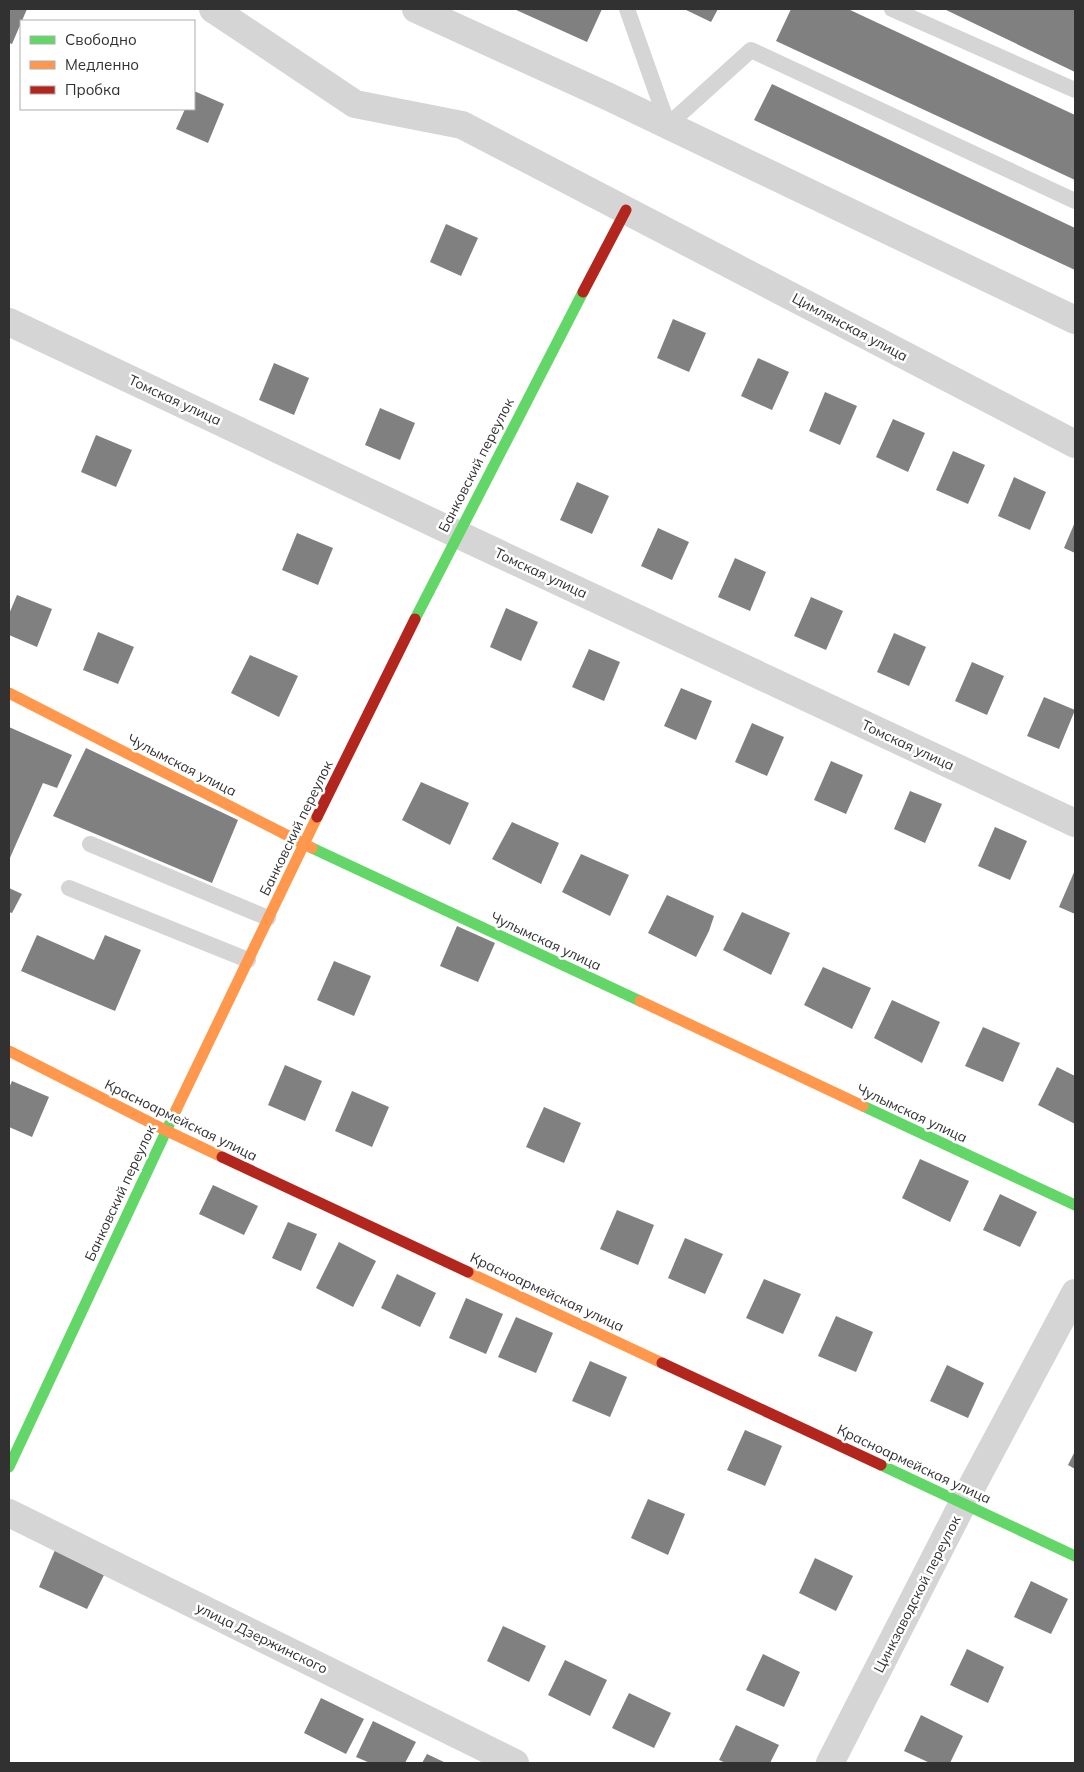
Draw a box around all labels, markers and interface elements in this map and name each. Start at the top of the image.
legend [20,20,195,110]
text: Свободно [65,30,137,49]
text: Медленно [65,55,139,74]
text: Пробка [65,80,120,99]
street label: Цимлянская улица [789,289,911,365]
street label: Томская улица [126,371,224,429]
street label: Банковский переулок [434,395,518,535]
street label: Томская улица [492,544,590,602]
street label: Томская улица [859,716,957,774]
street label: Чулымская улица [124,730,240,800]
street label: Банковский переулок [255,757,337,899]
street label: Чулымская улица [488,907,604,975]
street label: Красноармейская улица [102,1075,260,1165]
street label: Чулымская улица [854,1079,970,1147]
street label: Банковский переулок [81,1122,160,1264]
street label: Красноармейская улица [467,1248,627,1336]
street label: Красноармейская улица [834,1420,994,1508]
street label: Цинкзаводской переулок [870,1512,965,1675]
street label: улица Дзержинского [193,1598,331,1678]

